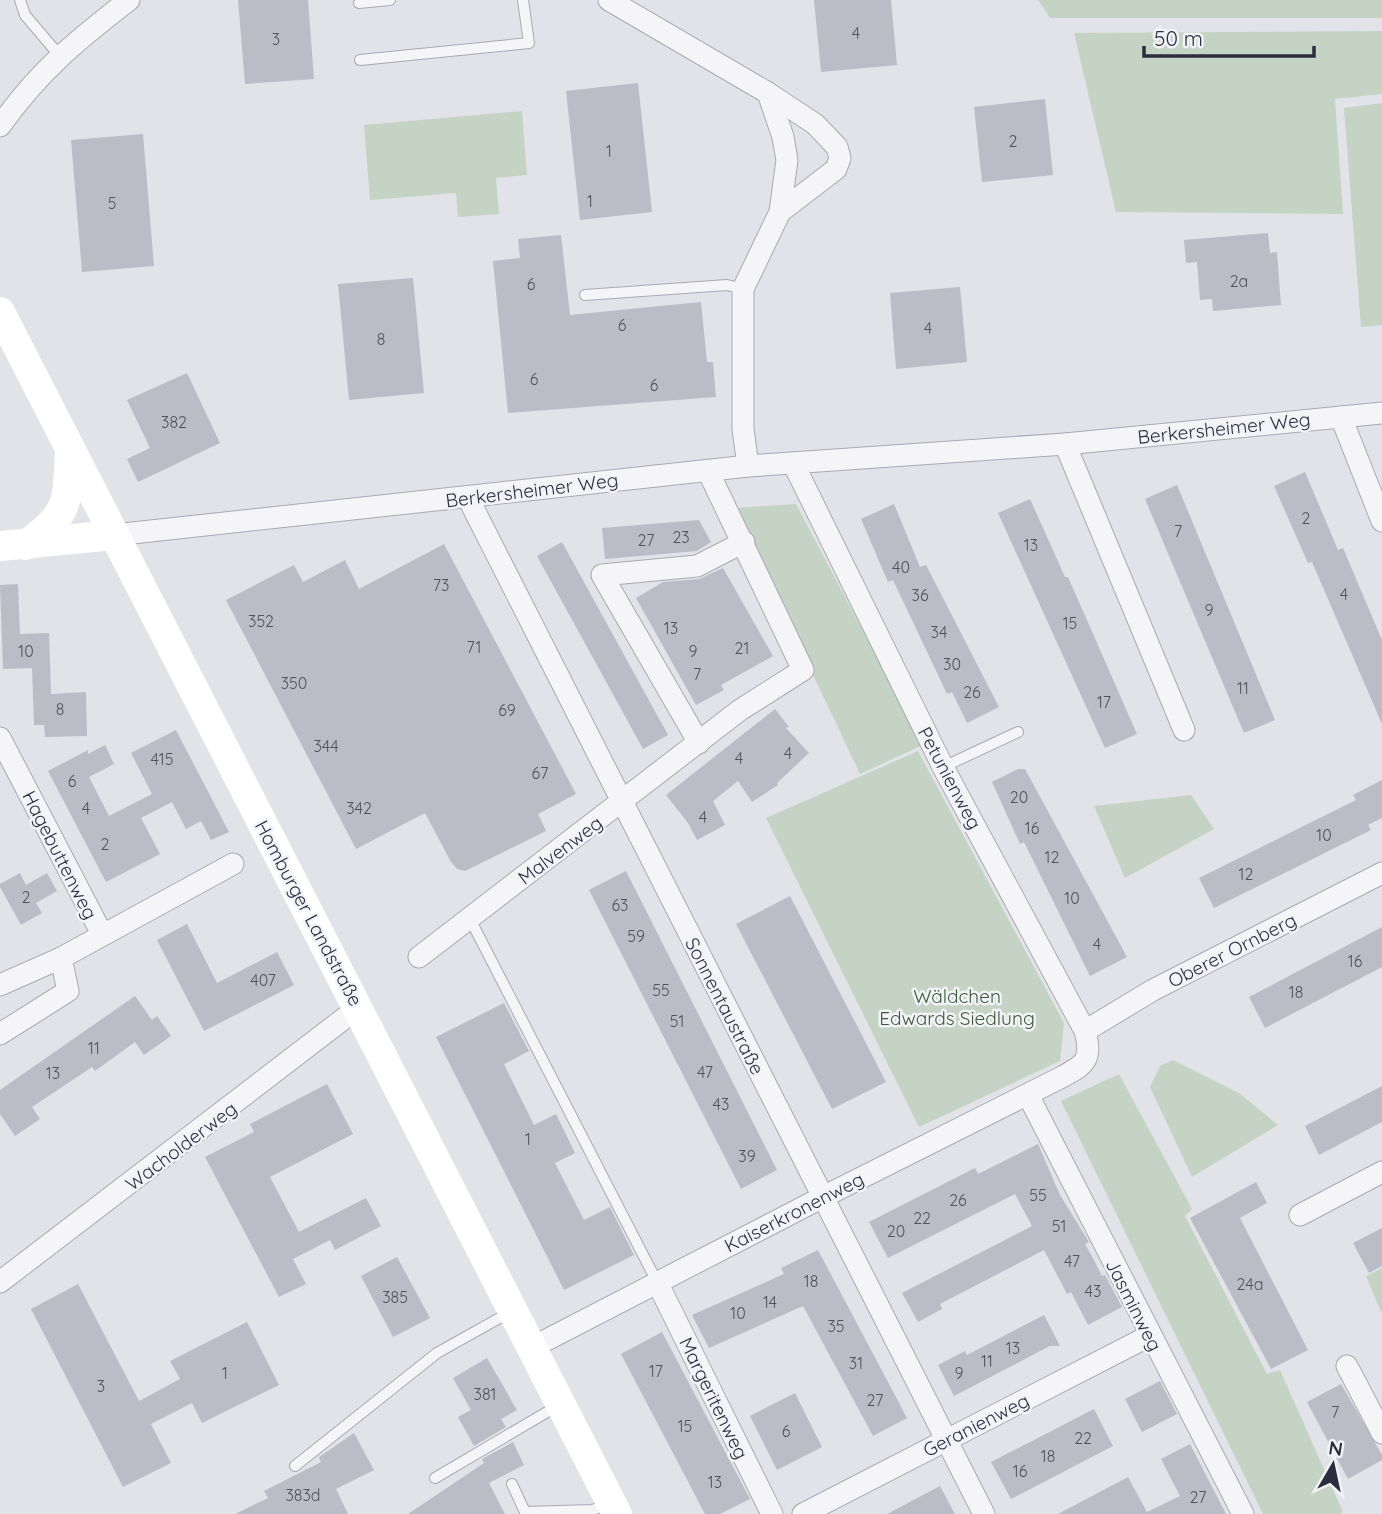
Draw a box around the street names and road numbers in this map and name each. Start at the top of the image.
street label: Berkersheimer Weg [1136,407,1312,449]
street label: Berkersheimer Weg [444,467,620,513]
street label: Petunienweg [913,723,987,833]
street label: Hagebuttenweg [17,787,103,923]
street label: Malvenweg [513,810,607,890]
street label: Homburger Landstraße [250,816,368,1010]
street label: Oberer Ornberg [1164,907,1300,993]
street label: Sonnentaustraße [680,933,770,1079]
street label: Wacholderweg [121,1096,241,1196]
street label: Kaiserkronenweg [720,1166,868,1258]
street label: Jasminweg [1101,1255,1167,1355]
street label: Margeritenweg [674,1333,754,1463]
street label: Geranienweg [919,1388,1033,1462]

